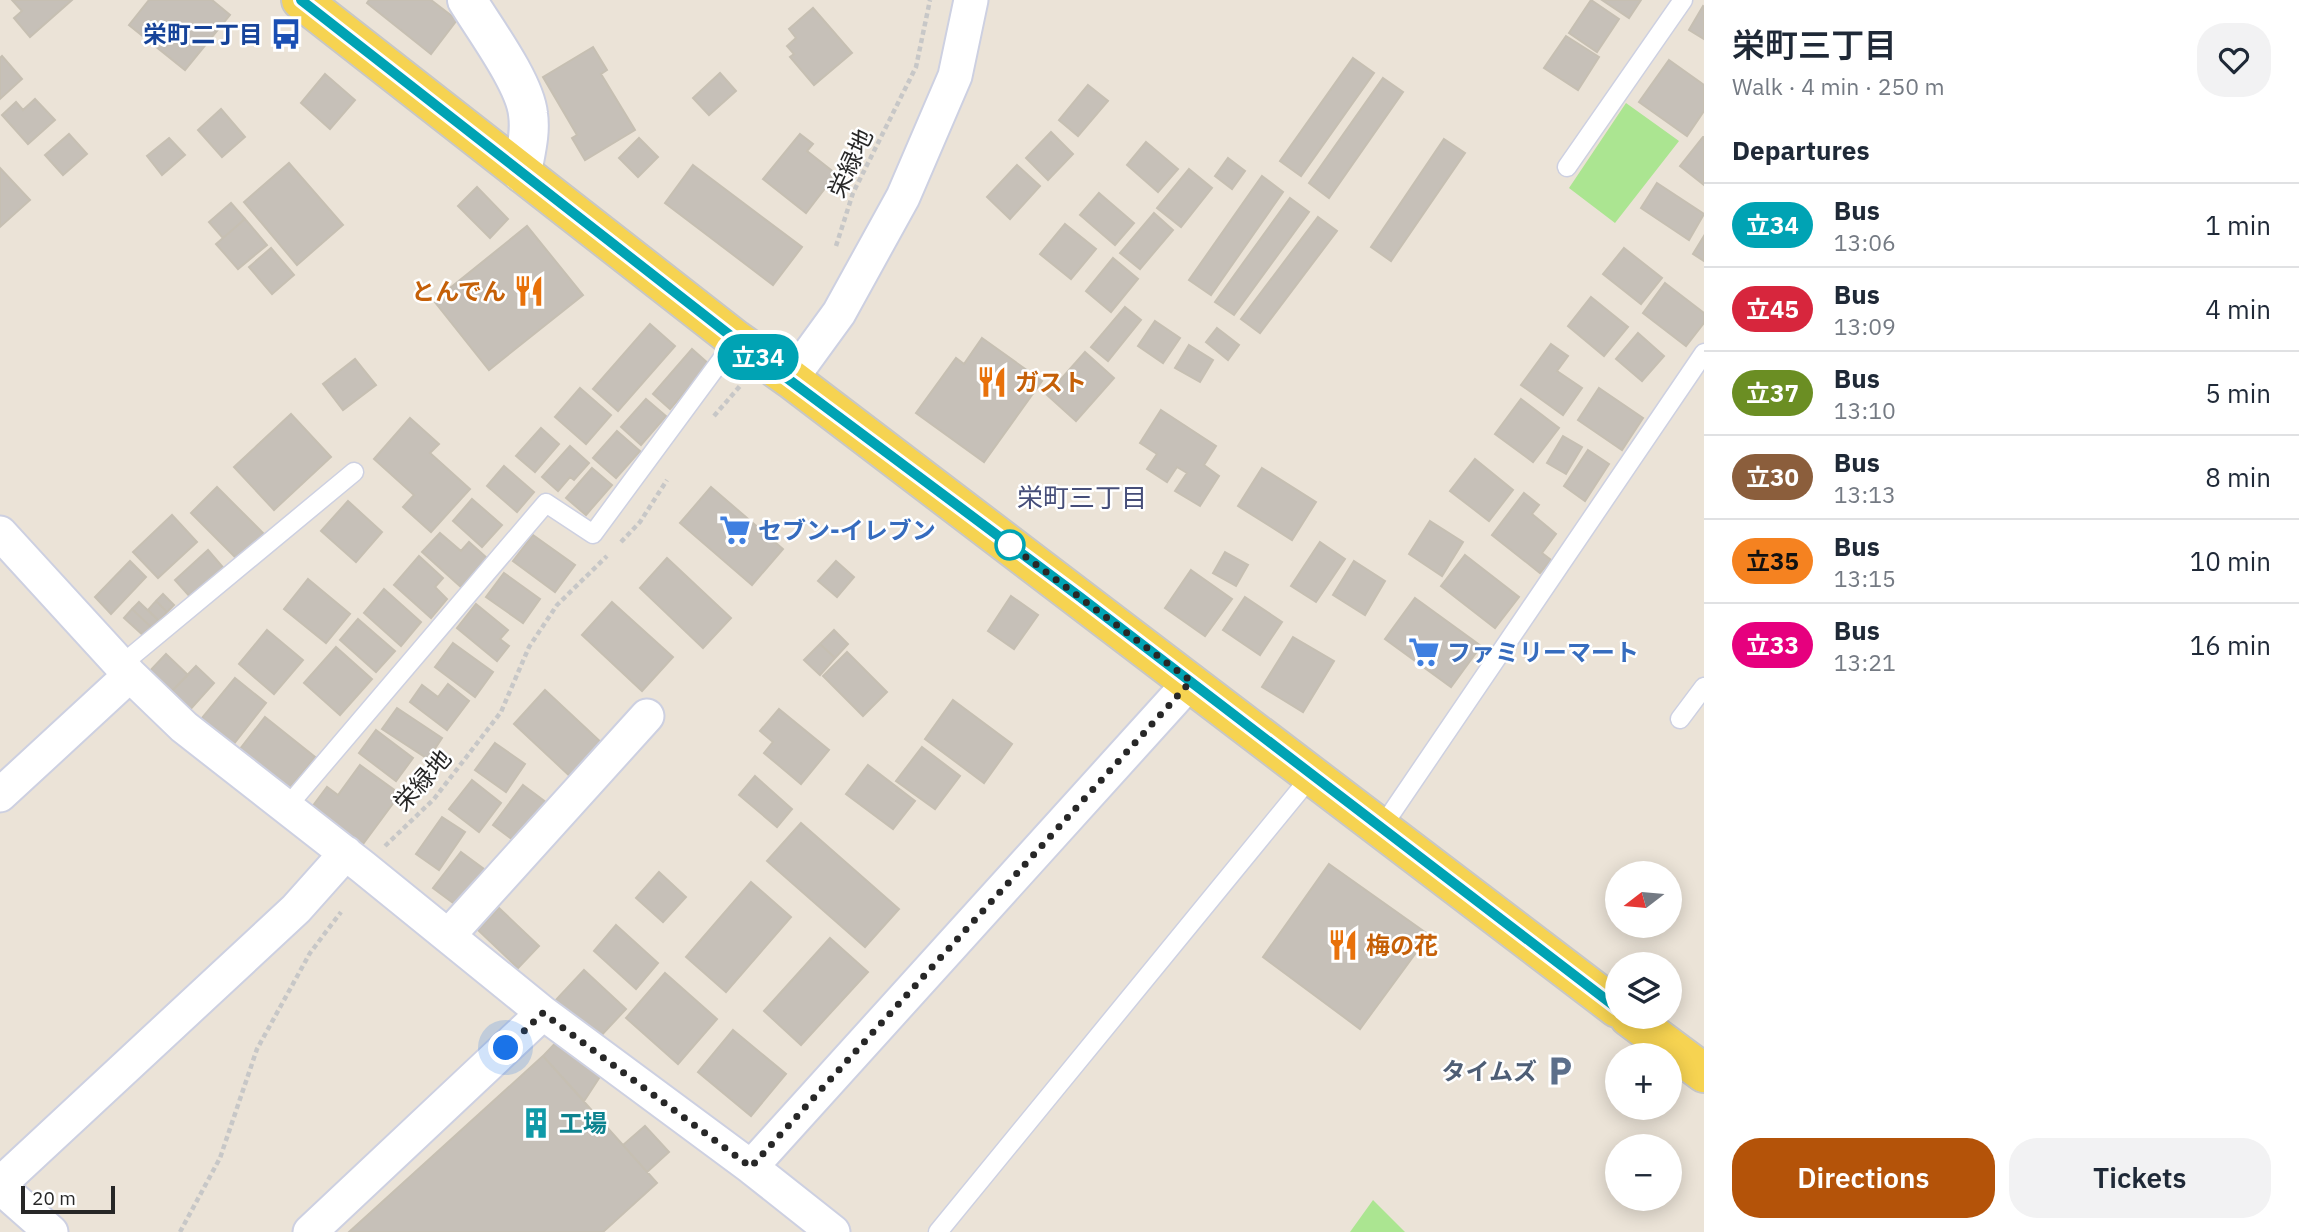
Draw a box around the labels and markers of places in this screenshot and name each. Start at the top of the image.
bus stop icon: 栄町二丁目 [269,17,303,51]
place label: 栄町二丁目 [143,18,263,50]
restaurant icon: とんでん [512,274,546,308]
place label: とんでん [411,275,506,307]
restaurant icon: ガスト [975,365,1009,399]
place label: ガスト [1015,366,1087,398]
supermarket icon: セブン-イレブン [718,513,752,547]
place label: セブン-イレブン [758,514,936,546]
unlabelled marker [995,530,1025,560]
supermarket icon: ファミリーマート [1407,635,1441,669]
place label: ファミリーマート [1447,636,1639,668]
restaurant icon: 梅の花 [1326,928,1360,962]
place label: 梅の花 [1366,929,1438,961]
parking icon: タイムズ [1543,1054,1577,1088]
place label: タイムズ [1441,1055,1537,1087]
building icon: 工場 [519,1106,553,1140]
place label: 工場 [559,1107,607,1139]

